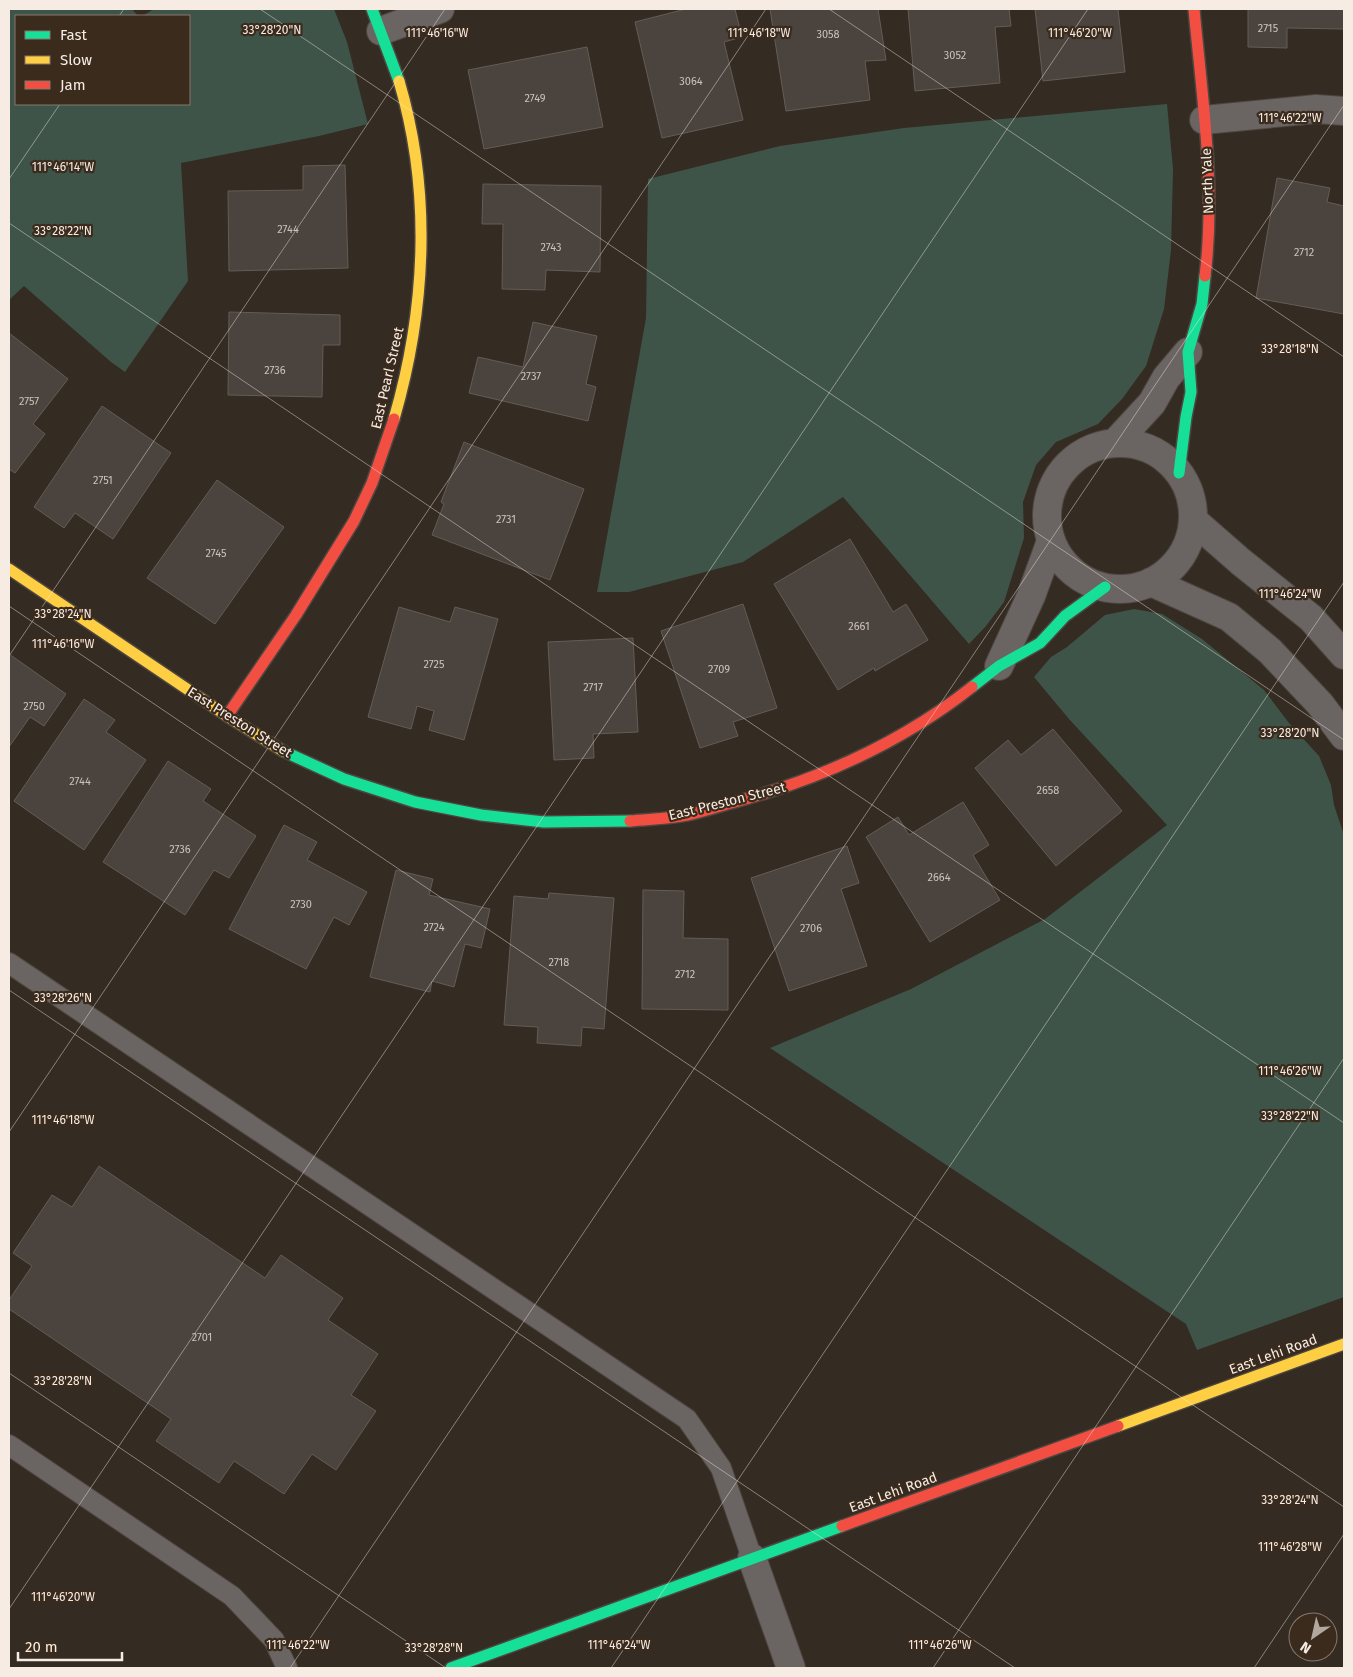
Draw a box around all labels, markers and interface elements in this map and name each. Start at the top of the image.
legend [15,15,190,105]
house number: 2715 [1258,22,1279,35]
text: 33°28'20"N [243,23,301,37]
text: Fast [60,26,87,44]
text: 111°46'16"W [406,26,468,40]
text: 111°46'18"W [727,26,791,40]
text: 111°46'20"W [1048,26,1112,40]
house number: 3058 [816,28,840,41]
house number: 3052 [944,49,966,62]
text: Slow [60,51,92,69]
house number: 3064 [679,75,703,88]
text: Jam [60,76,86,94]
house number: 2749 [524,92,546,105]
text: 111°46'22"W [1258,111,1322,125]
street label: North Yale [1198,148,1217,214]
text: 111°46'14"W [32,160,94,174]
house number: 2744 [277,223,299,236]
text: 33°28'22"N [34,224,92,238]
house number: 2743 [541,241,561,254]
house number: 2712 [1294,246,1314,259]
street label: East Pearl Street [367,325,408,431]
text: 33°28'18"N [1261,342,1319,356]
house number: 2736 [264,364,286,377]
house number: 2737 [521,370,541,383]
house number: 2757 [19,395,39,408]
house number: 2751 [93,474,113,487]
house number: 2731 [496,513,516,526]
house number: 2745 [205,547,227,560]
text: 111°46'24"W [1259,587,1321,601]
text: 33°28'24"N [34,607,92,621]
house number: 2661 [848,620,870,633]
text: 111°46'16"W [32,637,94,651]
house number: 2725 [423,658,445,671]
house number: 2709 [708,663,730,676]
house number: 2717 [583,681,603,694]
street label: East Preston Street [184,683,296,762]
house number: 2750 [23,700,45,713]
text: 33°28'20"N [1261,726,1319,740]
house number: 2744 [69,775,91,788]
street label: East Preston Street [667,778,788,824]
house number: 2658 [1037,784,1059,797]
house number: 2736 [169,843,191,856]
house number: 2664 [927,871,951,884]
house number: 2730 [290,898,312,911]
house number: 2724 [423,921,445,934]
house number: 2706 [800,922,822,935]
house number: 2718 [549,956,569,969]
house number: 2712 [675,968,695,981]
text: 33°28'26"N [34,991,92,1005]
text: 111°46'26"W [1258,1064,1322,1078]
text: 33°28'22"N [1261,1109,1319,1123]
text: 111°46'18"W [31,1113,95,1127]
house number: 2701 [192,1331,212,1344]
street label: East Lehi Road [1227,1331,1320,1378]
text: 33°28'28"N [34,1374,92,1388]
street label: East Lehi Road [847,1469,940,1516]
text: 33°28'24"N [1261,1493,1319,1507]
text: 111°46'28"W [1258,1540,1322,1554]
text: 111°46'20"W [31,1590,95,1604]
north arrow [1288,1612,1338,1662]
scale bar [18,1630,121,1662]
text: 20 m [25,1638,58,1656]
text: 111°46'22"W [266,1638,330,1652]
text: 111°46'24"W [588,1638,650,1652]
text: 111°46'26"W [908,1638,972,1652]
text: N [1297,1638,1315,1657]
text: 33°28'28"N [405,1641,463,1655]

